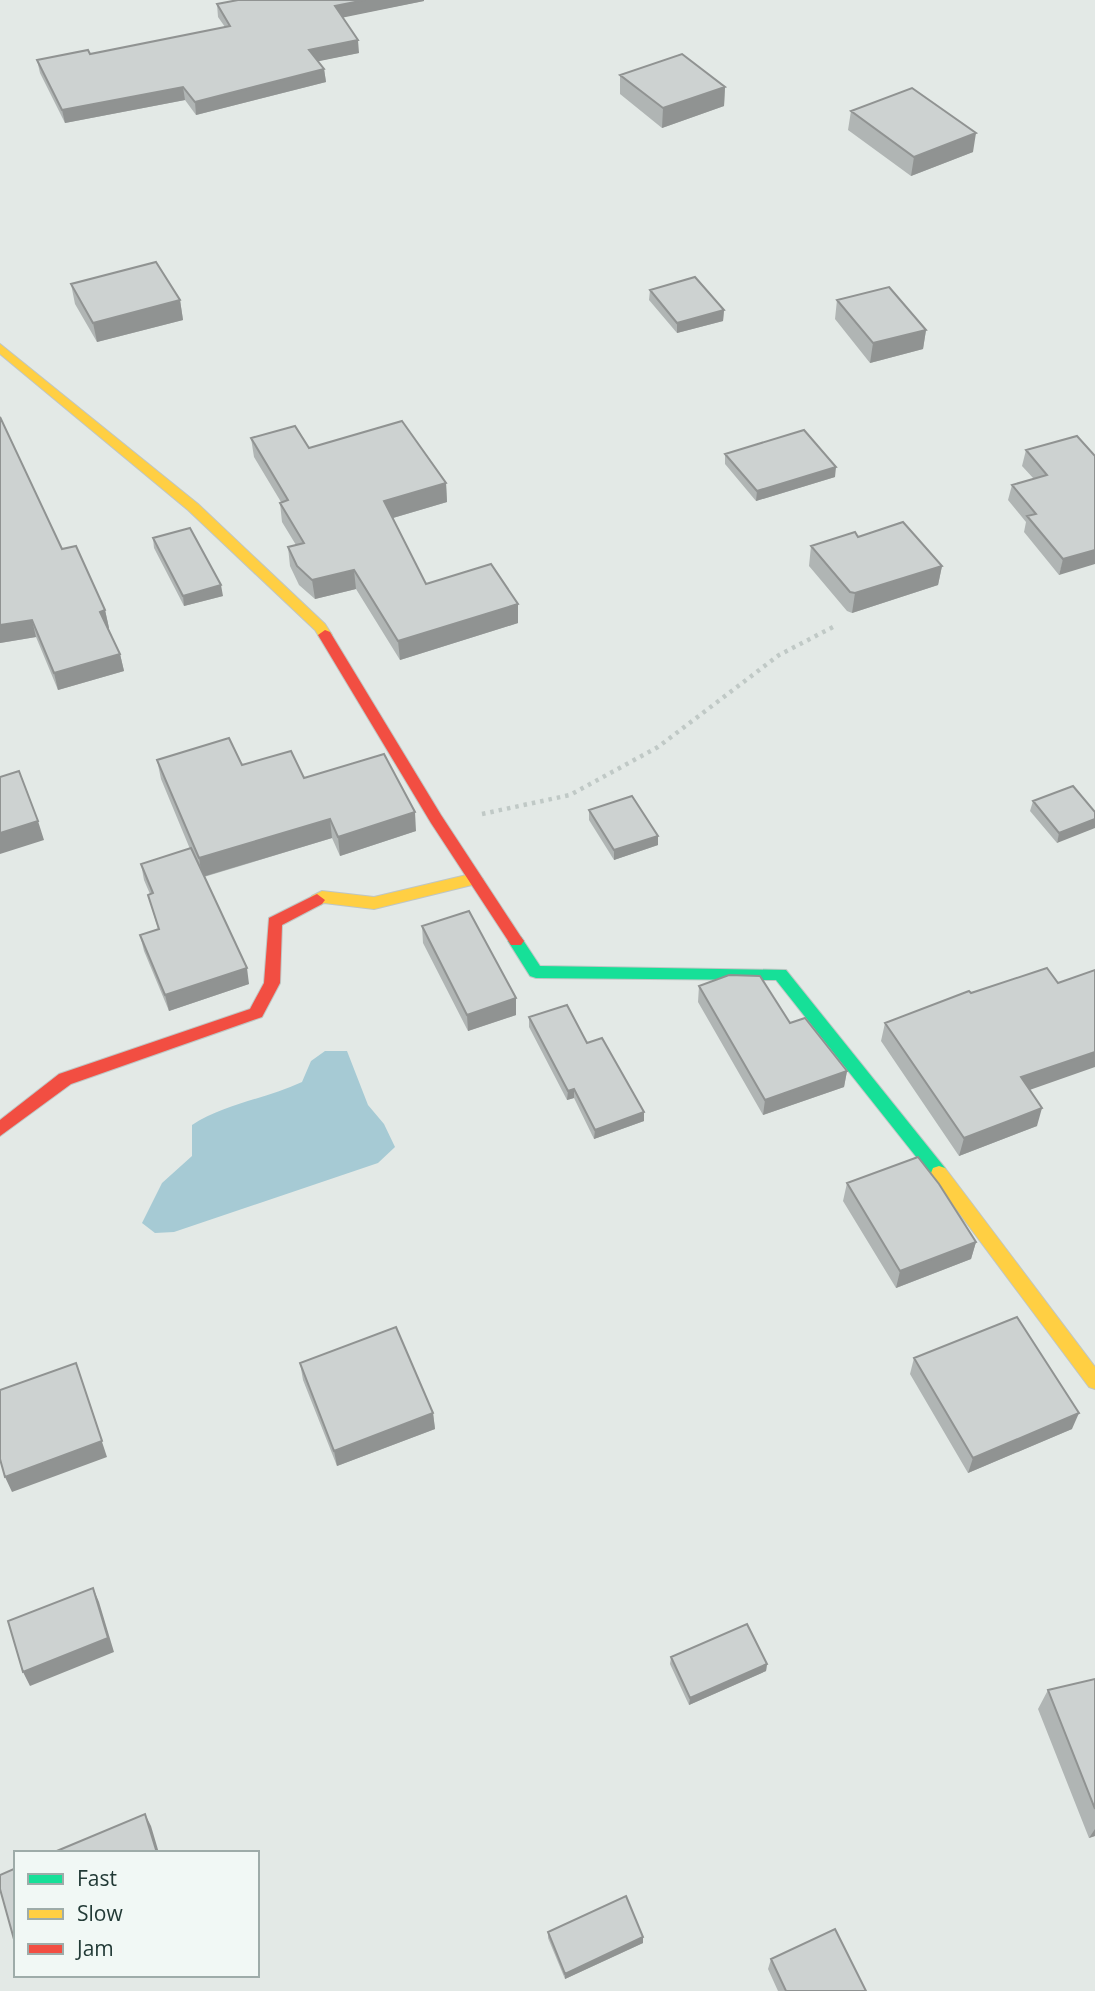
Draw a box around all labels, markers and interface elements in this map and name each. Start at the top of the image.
legend [14,1851,259,1977]
text: Fast [77,1864,117,1892]
text: Slow [77,1899,123,1927]
text: Jam [75,1934,114,1962]

